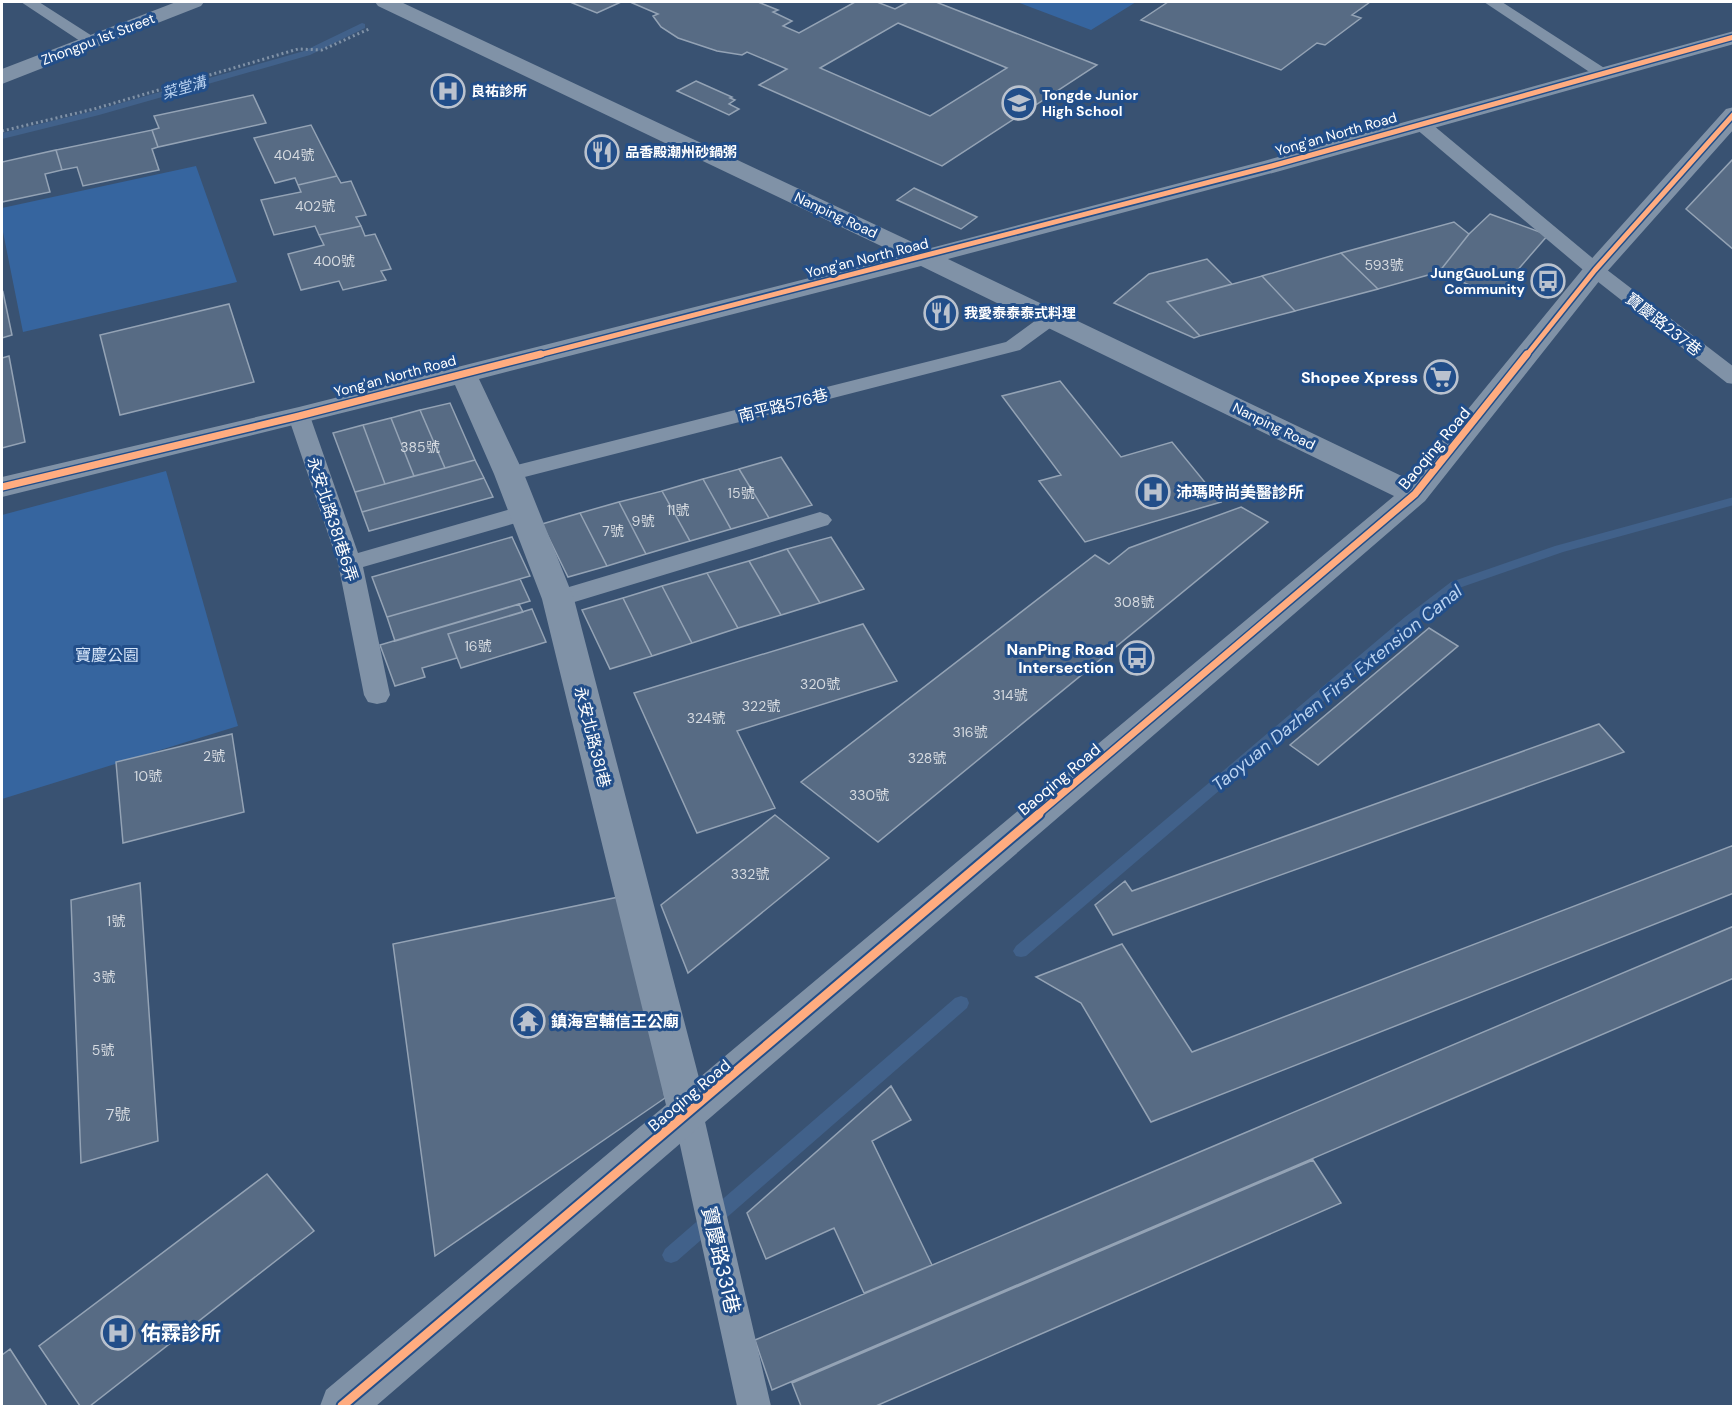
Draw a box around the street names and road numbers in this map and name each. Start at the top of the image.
street label: Zhongpu 1st Street [39,9,157,69]
street label: Yong'an North Road [1273,108,1399,160]
street label: Nanping Road [792,188,880,242]
street label: Yong'an North Road [804,234,930,282]
street label: 寶慶路237巷 [1621,288,1706,361]
street label: Yong'an North Road [332,351,458,401]
street label: 南平路576巷 [736,384,830,427]
street label: Nanping Road [1230,398,1318,454]
street label: Baoqing Road [1394,403,1475,494]
street label: 永安北路381巷6弄 [302,454,363,584]
street label: 永安北路381巷 [570,684,615,790]
street label: Baoqing Road [1014,739,1105,820]
street label: Baoqing Road [644,1055,735,1136]
street label: 寶慶路331巷 [696,1204,746,1316]

